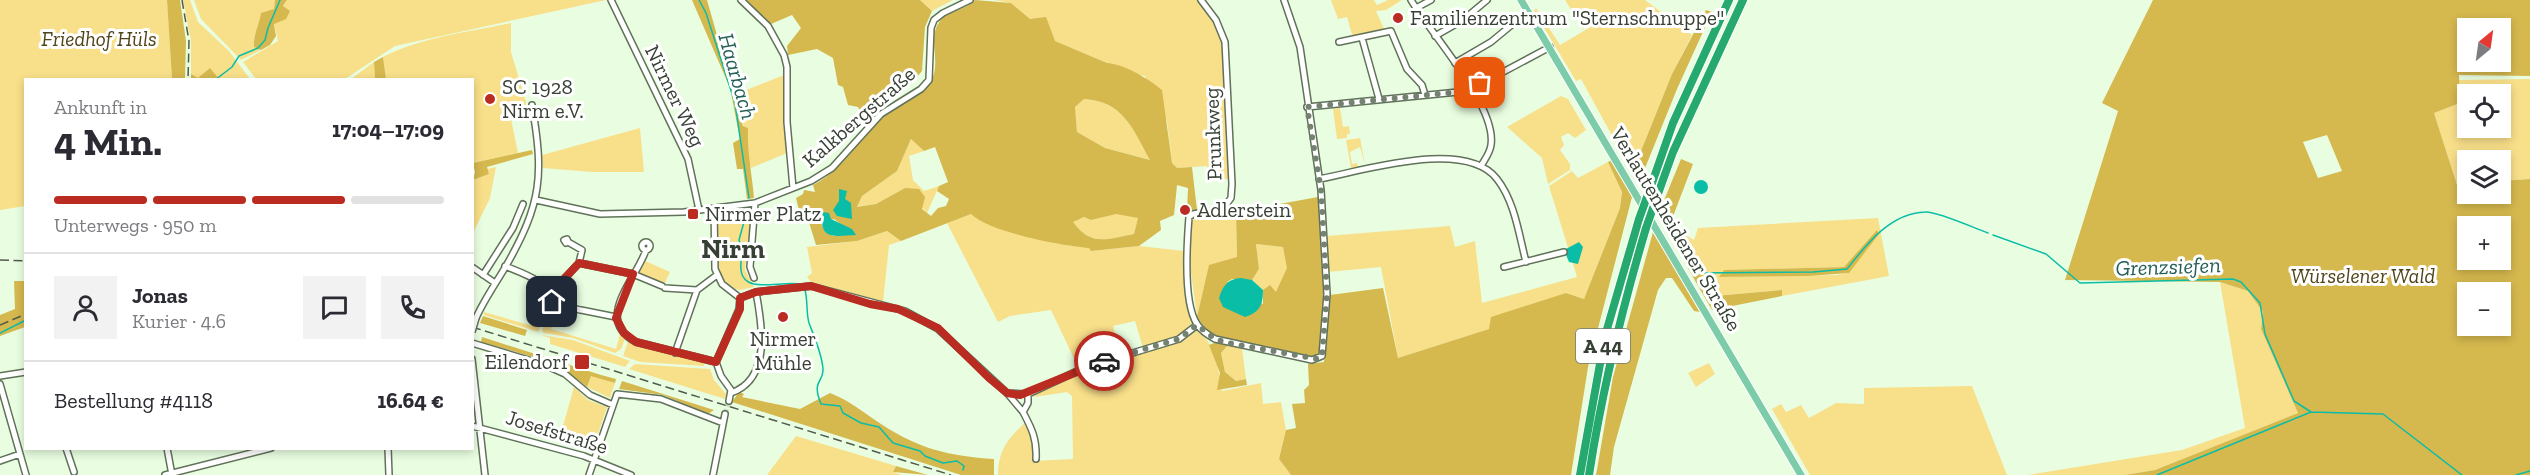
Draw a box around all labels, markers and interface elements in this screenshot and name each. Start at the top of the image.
place label: Familienzentrum "Sternschnuppe" [1410,5,1724,30]
marker: Familienzentrum "Sternschnuppe" [1391,11,1405,25]
north arrow [2457,18,2511,72]
map controls [2457,18,2511,336]
park label: Friedhof Hüls [41,26,157,51]
water label: Haarbach [712,30,763,122]
street label: Nirmer Weg [640,41,711,151]
pin [1454,57,1505,108]
street label: Kalkbergstraße [797,61,920,172]
icon: bag [1463,66,1496,99]
place label: SC 1928 Nirm e.V. [502,74,584,123]
button: locate [2457,84,2511,138]
street label: Prunkweg [1198,87,1227,181]
marker: SC 1928 Nirm e.V. [483,92,497,106]
text: Ankunft in [54,95,147,119]
text: 17:04–17:09 [332,116,444,143]
text: 4 Min. [54,118,162,165]
street label: Verlautenheidener Straße [1605,121,1747,335]
button: layers [2457,150,2511,204]
place label: Adlerstein [1197,197,1291,222]
place label: Nirmer Platz [705,201,822,226]
marker: Adlerstein [1178,203,1192,217]
marker: Nirmer Platz [686,207,700,221]
text: Unterwegs · 950 m [54,213,216,237]
button: + [2457,216,2511,270]
district label: Nirm [701,233,765,265]
water label: Grenzsiefen [2115,251,2221,282]
park label: Würselener Wald [2291,263,2435,288]
button: person [54,276,117,339]
button: chat [303,276,366,339]
button: phone [381,276,444,339]
pin [526,276,577,327]
text: Jonas [132,282,188,309]
button: − [2457,282,2511,336]
icon: home [535,285,568,318]
text: Kurier · 4.6 [132,309,226,333]
marker: Nirmer Mühle [776,310,790,324]
place label: Nirmer Mühle [750,326,816,375]
road number: A 44 [1576,329,1630,363]
courier [1074,331,1134,391]
icon: car [1088,345,1121,378]
place label: Eilendorf [484,349,569,374]
marker: Eilendorf [573,353,591,371]
text: Bestellung #4118 [54,387,213,414]
text: 16.64 € [377,387,444,414]
street label: Josefstraße [503,404,611,459]

